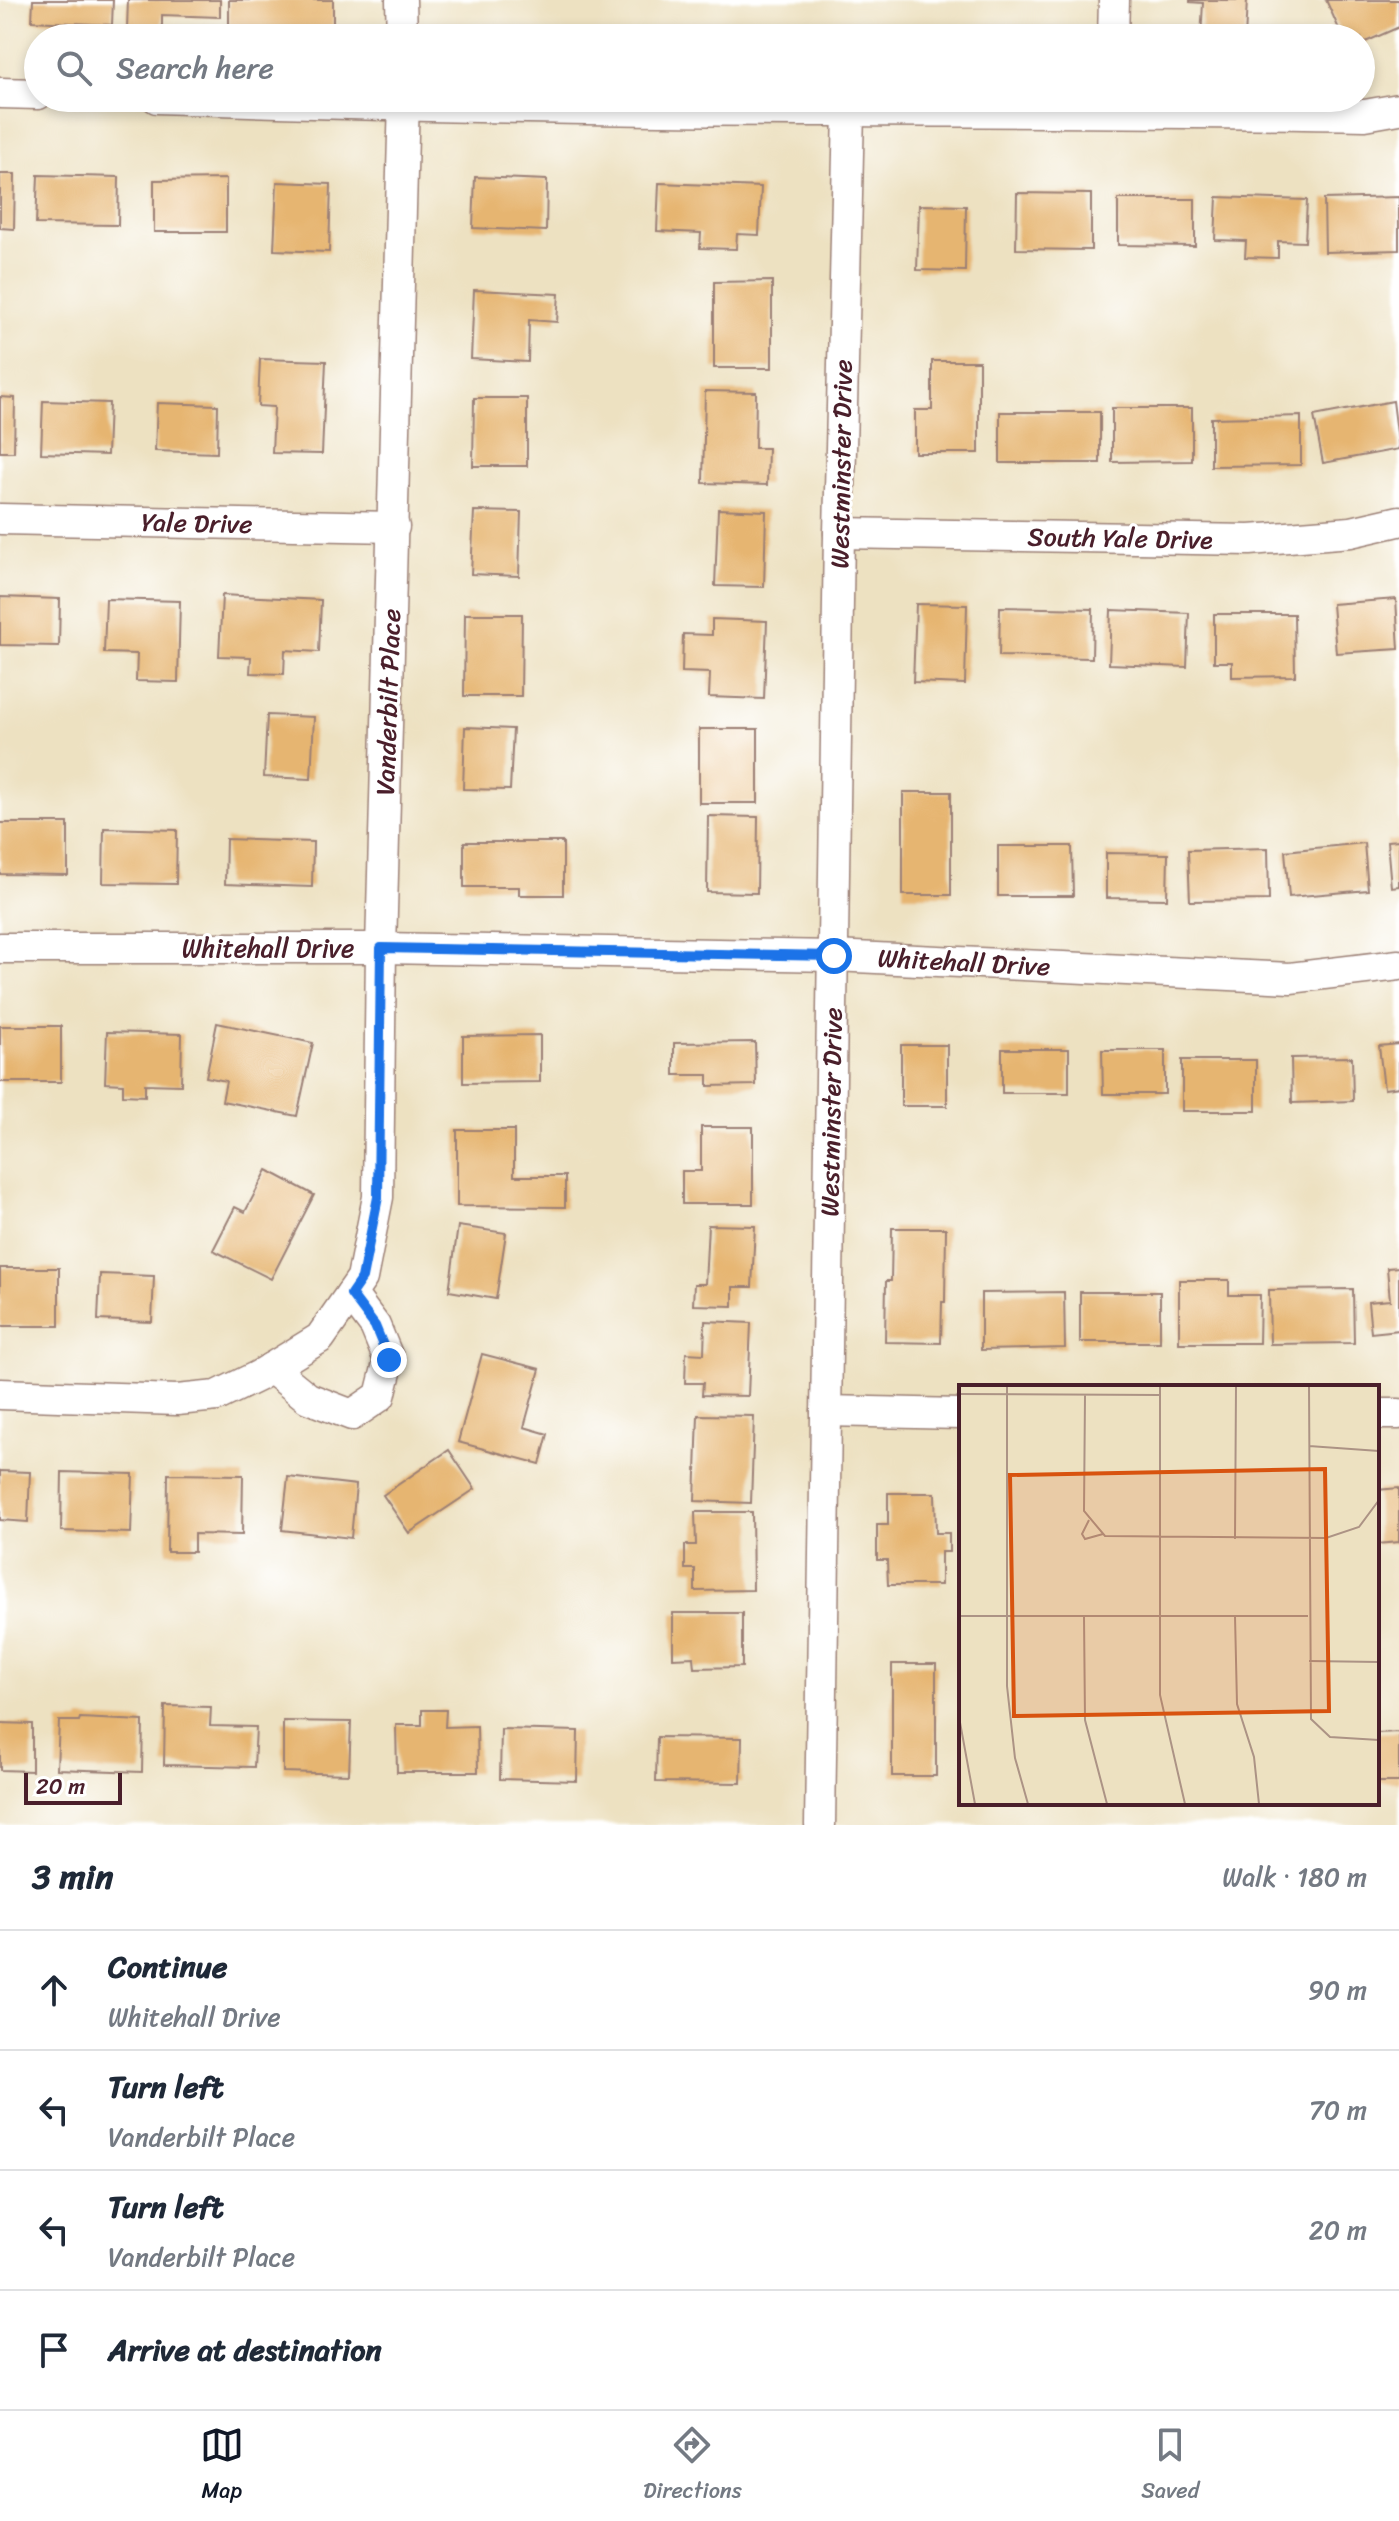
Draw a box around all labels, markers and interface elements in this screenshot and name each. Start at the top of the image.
search box [24,24,1375,112]
text: Search here [116,41,274,95]
icon: search [52,46,96,90]
street label: Westminster Drive [816,359,866,569]
street label: Yale Drive [141,499,253,547]
street label: South Yale Drive [1027,513,1214,563]
street label: Vanderbilt Place [362,608,414,796]
street label: Whitehall Drive [182,925,354,971]
street label: Whitehall Drive [877,935,1051,989]
route start [816,938,852,974]
street label: Westminster Drive [806,1007,856,1217]
route end [371,1342,407,1378]
inset map [959,1385,1379,1805]
text: 20 m [36,1767,85,1806]
scale bar [24,1769,122,1805]
text: 3 min [32,1847,113,1907]
text: Walk · 180 m [1222,1854,1367,1900]
text: Continue [108,1940,227,1994]
text: 90 m [1308,1967,1367,2013]
icon: ahead [32,1968,76,2012]
text: Whitehall Drive [108,1994,281,2040]
text: Turn left [108,2060,224,2114]
text: 70 m [1309,2087,1367,2133]
icon: left [32,2088,76,2132]
text: Vanderbilt Place [108,2114,295,2160]
text: Turn left [108,2180,224,2234]
text: 20 m [1309,2207,1367,2253]
icon: left [32,2208,76,2252]
text: Vanderbilt Place [108,2234,295,2280]
text: Arrive at destination [108,2323,382,2377]
icon: arrive [32,2328,76,2372]
tab: Map [200,2423,244,2510]
tab: Directions [643,2423,742,2510]
tab: Saved [1141,2423,1199,2510]

